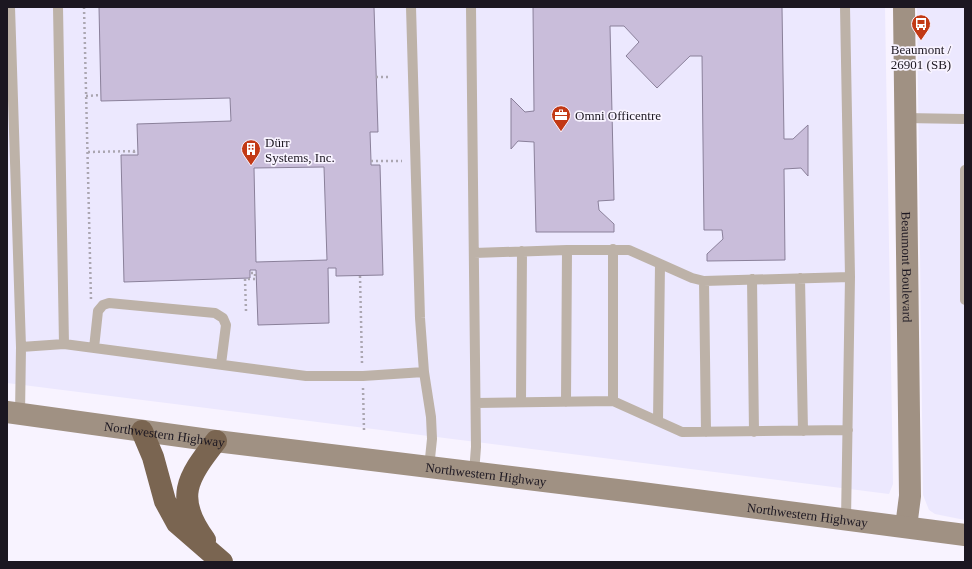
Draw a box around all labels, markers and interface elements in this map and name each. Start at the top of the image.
bus stop icon: Beaumont / 26901 (SB) [910,13,932,41]
place label: Beaumont / 26901 (SB) [891,42,952,72]
office icon: Omni Officentre [550,104,572,132]
place label: Omni Officentre [575,108,661,123]
place label: Dürr Systems, Inc. [265,135,335,165]
building icon: Dürr Systems, Inc. [240,138,262,166]
street label: Beaumont Boulevard [899,211,915,323]
street label: Northwestern Highway [103,418,226,450]
street label: Northwestern Highway [425,459,548,489]
street label: Northwestern Highway [746,499,869,530]

